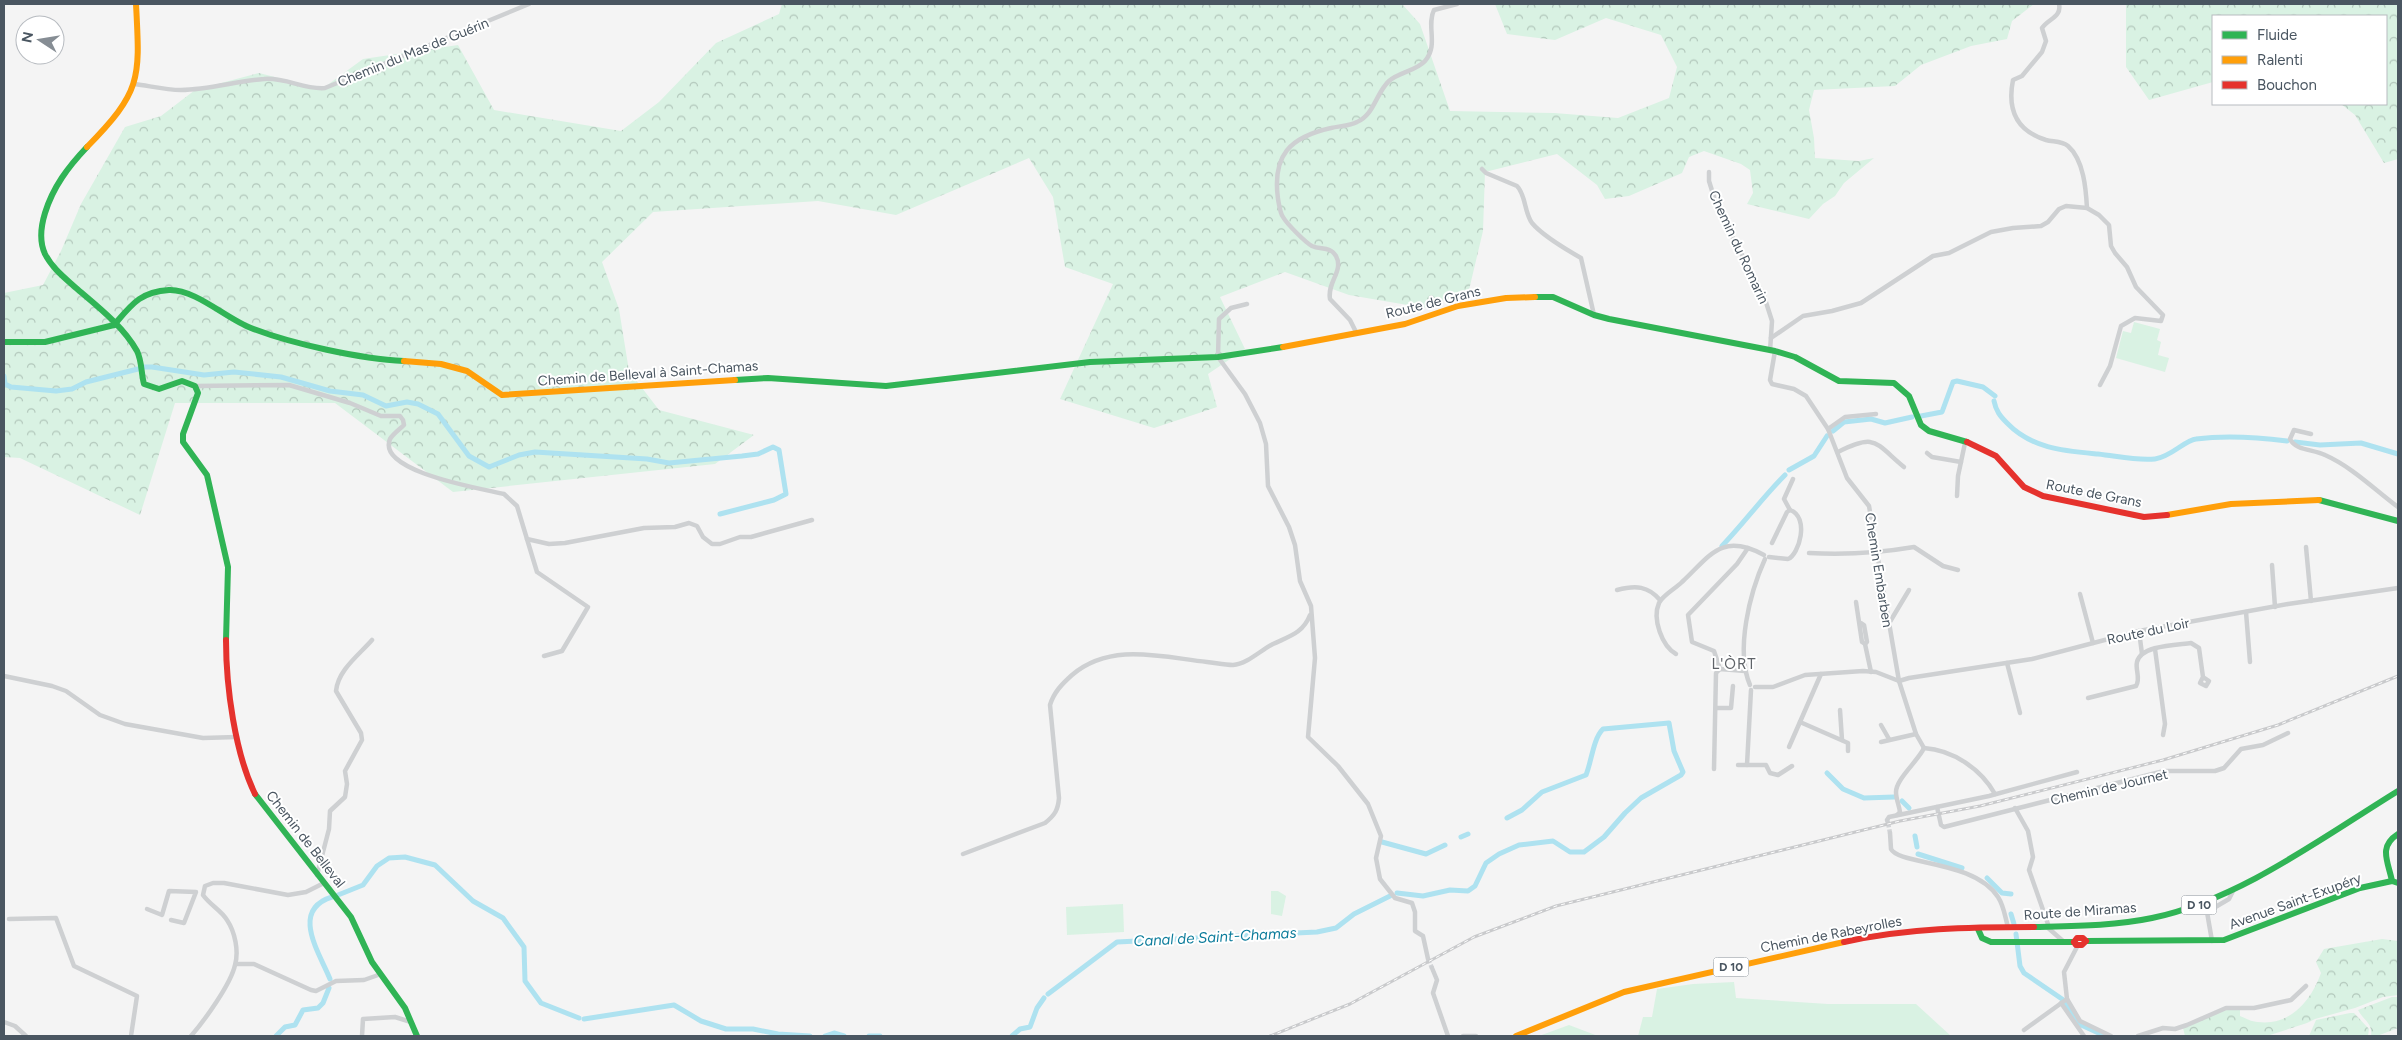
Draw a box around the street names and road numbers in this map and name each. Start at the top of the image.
street label: Chemin du Mas de Guérin [335,14,491,91]
street label: Chemin du Romarin [1705,188,1772,307]
street label: Route de Grans [1384,282,1482,322]
street label: Chemin de Belleval à Saint-Chamas [537,357,759,390]
street label: Route de Grans [2045,476,2143,511]
street label: Chemin Embarben [1861,512,1896,629]
street label: Route du Loir [2105,614,2191,649]
street label: Chemin de Journet [2049,766,2169,809]
street label: Chemin de Belleval [262,787,349,891]
street label: Avenue Saint-Exupéry [2227,869,2364,933]
road number: D 10 [2182,896,2216,914]
street label: Route de Miramas [2023,899,2137,924]
street label: Chemin de Rabeyrolles [1759,912,1903,957]
road number: D 10 [1714,958,1748,976]

